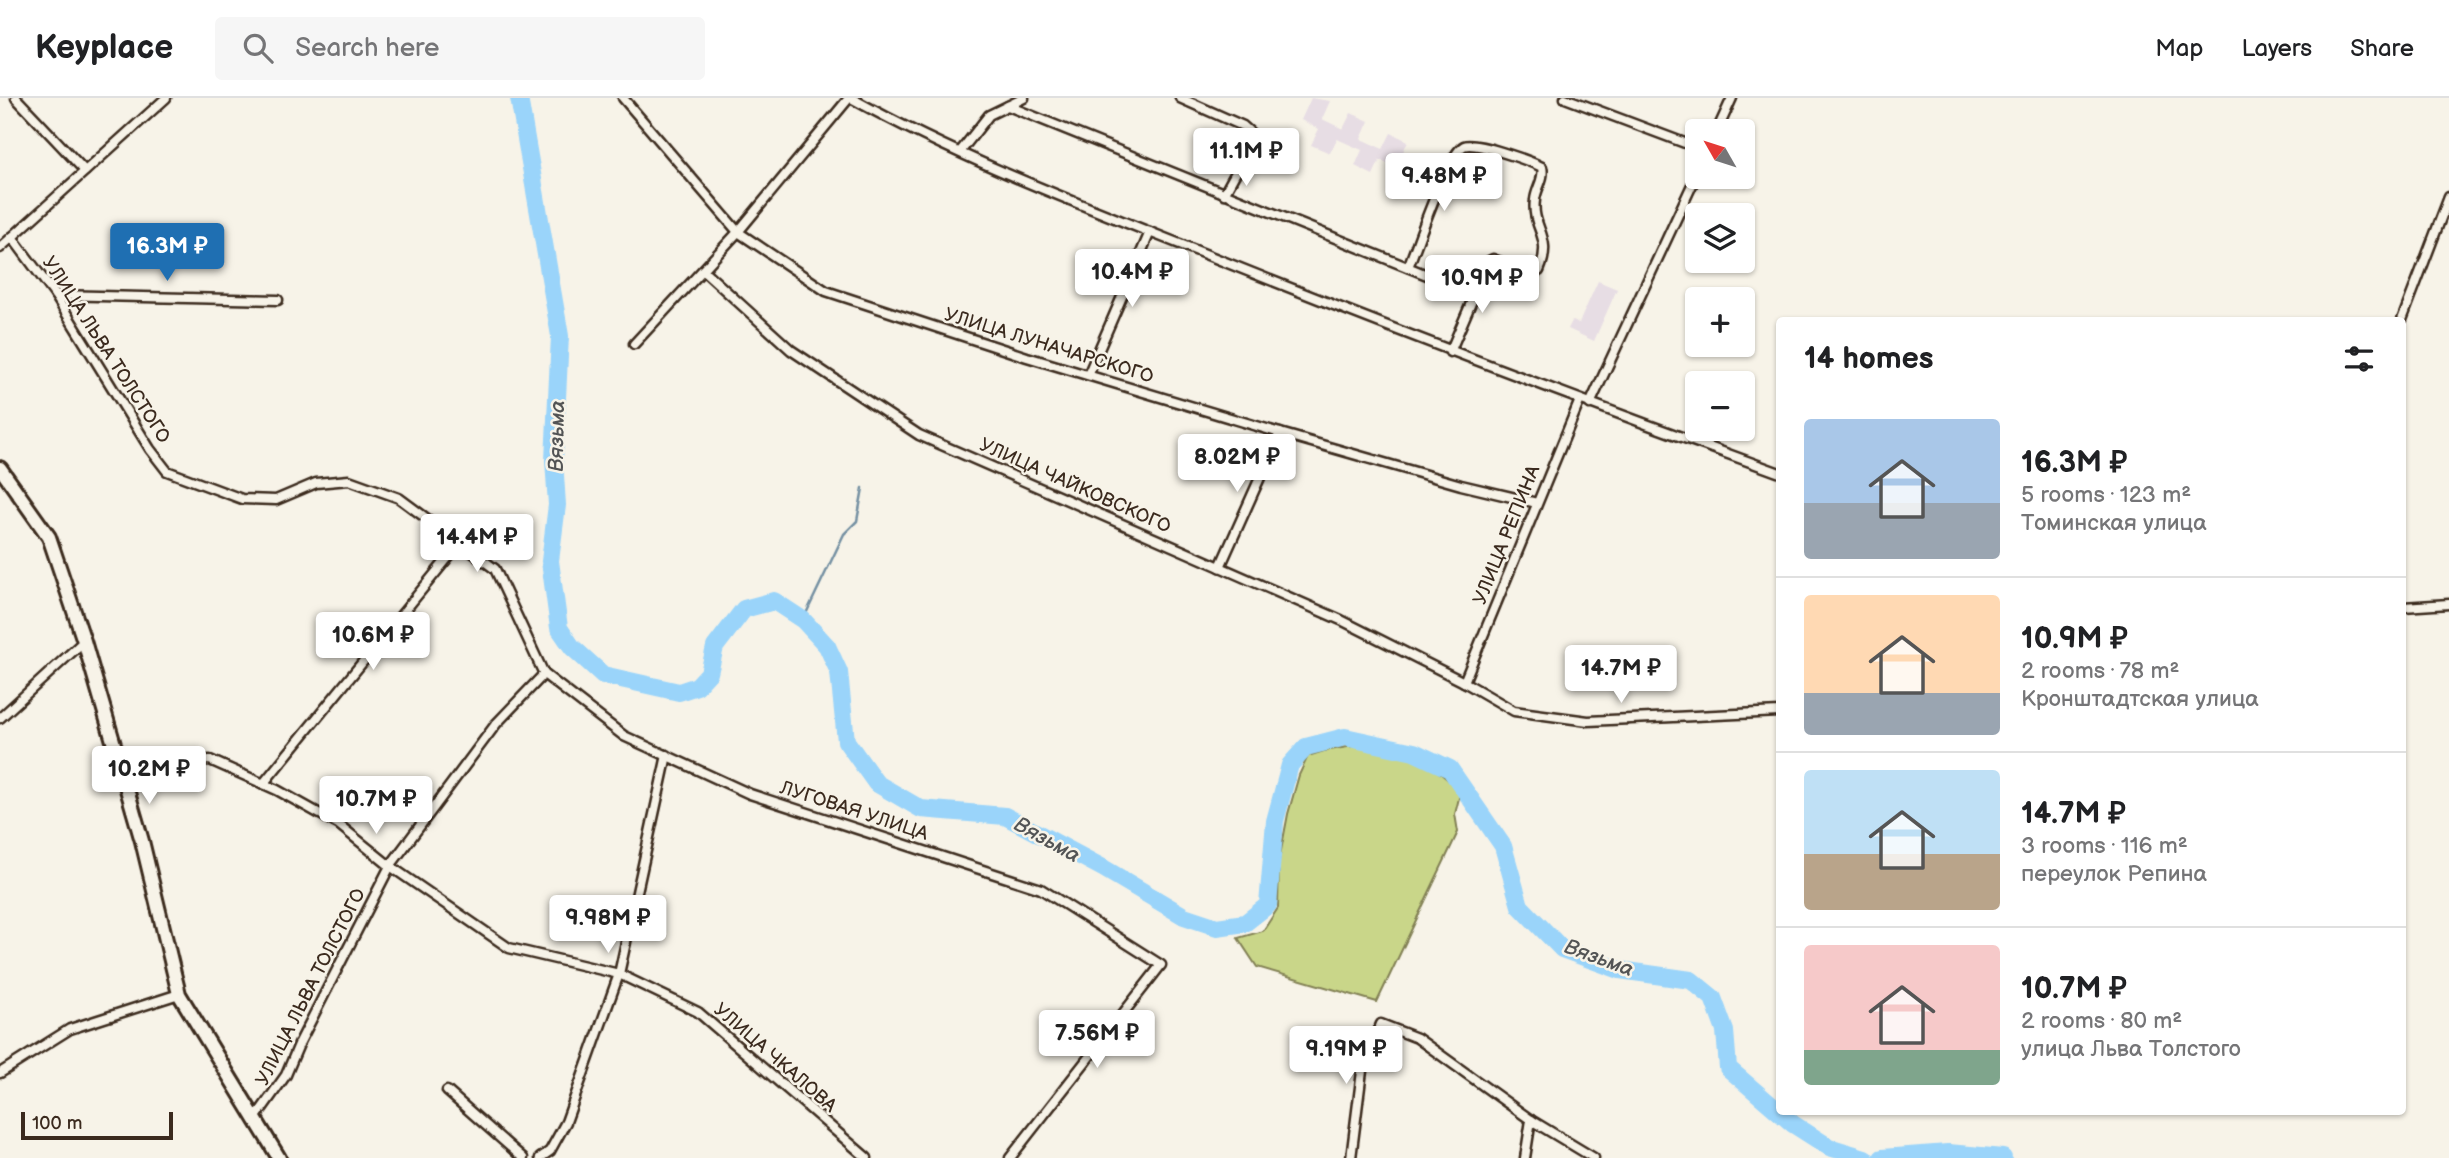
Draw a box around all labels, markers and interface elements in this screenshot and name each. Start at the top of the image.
search box [215,17,705,80]
text: Keyplace [35,28,173,68]
icon: search [239,29,277,67]
text: Search here [295,33,439,64]
text: Map [2155,34,2203,63]
text: Layers [2241,34,2312,63]
text: Share [2350,34,2414,63]
north arrow [1685,119,1755,189]
map controls [1685,119,1755,441]
pin: 11.1M ₽ [1181,129,1311,188]
text: 11.1M ₽ [1209,137,1283,165]
pin: 9.48M ₽ [1379,153,1509,213]
text: 9.48M ₽ [1401,162,1487,190]
button: layers [1685,203,1755,273]
pin: 16.3M ₽ [102,223,232,283]
text: 16.3M ₽ [126,232,208,260]
pin: 10.4M ₽ [1067,250,1197,309]
street label: УЛИЦА ЛЬВА ТОЛСТОГО [37,252,175,448]
pin: 10.9M ₽ [1417,256,1547,315]
text: 10.4M ₽ [1091,258,1173,286]
text: 10.9M ₽ [1441,264,1523,292]
button: + [1685,287,1755,357]
street label: УЛИЦА ЛУНАЧАРСКОГО [942,303,1157,389]
icon: filters [2340,340,2378,378]
text: 14 homes [1804,341,1933,377]
button: − [1685,371,1755,441]
water label: Вязьма [544,400,570,472]
street label: УЛИЦА ЧАЙКОВСКОГО [976,433,1175,539]
pin: 8.02M ₽ [1172,434,1302,494]
text: 8.02M ₽ [1194,443,1280,471]
text: 16.3M ₽ [2021,445,2127,481]
icon: home [1860,447,1944,531]
street label: УЛИЦА РЕПИНА [1469,462,1546,608]
text: 5 rooms · 123 m² [2021,481,2191,509]
text: Томинская улица [2021,509,2207,537]
pin: 14.4M ₽ [412,514,542,574]
text: 14.4M ₽ [436,523,518,551]
pin: 10.6M ₽ [308,612,438,672]
text: 10.6M ₽ [332,621,414,649]
text: 10.9M ₽ [2021,621,2128,657]
icon: home [1860,623,1944,707]
pin: 14.7M ₽ [1556,646,1686,705]
text: 14.7M ₽ [1581,654,1661,682]
text: 2 rooms · 78 m² [2021,657,2179,685]
text: Кронштадтская улица [2021,685,2259,713]
pin: 10.2M ₽ [84,746,214,806]
text: 10.2M ₽ [108,755,190,783]
pin: 10.7M ₽ [311,776,441,836]
street label: ЛУГОВАЯ УЛИЦА [776,776,931,846]
text: 10.7M ₽ [335,785,417,813]
text: 14.7M ₽ [2021,796,2126,832]
icon: home [1860,798,1944,882]
water label: Вязьма [1010,812,1084,868]
text: 3 rooms · 116 m² [2021,832,2188,860]
text: переулок Репина [2021,860,2207,888]
street label: УЛИЦА ЛЬВА ТОЛСТОГО [251,884,371,1089]
pin: 9.98M ₽ [543,896,673,955]
text: 9.98M ₽ [565,904,651,932]
water label: Вязьма [1561,934,1637,982]
text: 10.7M ₽ [2021,971,2127,1007]
icon: home [1860,973,1944,1057]
street label: УЛИЦА ЧКАЛОВА [709,998,842,1118]
text: 2 rooms · 80 m² [2021,1007,2182,1035]
pin: 7.56M ₽ [1032,1010,1162,1070]
text: 7.56M ₽ [1055,1019,1139,1047]
pin: 9.19M ₽ [1281,1026,1411,1086]
text: 9.19M ₽ [1305,1035,1387,1063]
text: улица Льва Толстого [2021,1035,2241,1063]
scale bar [21,1109,173,1141]
text: 100 m [32,1112,83,1135]

